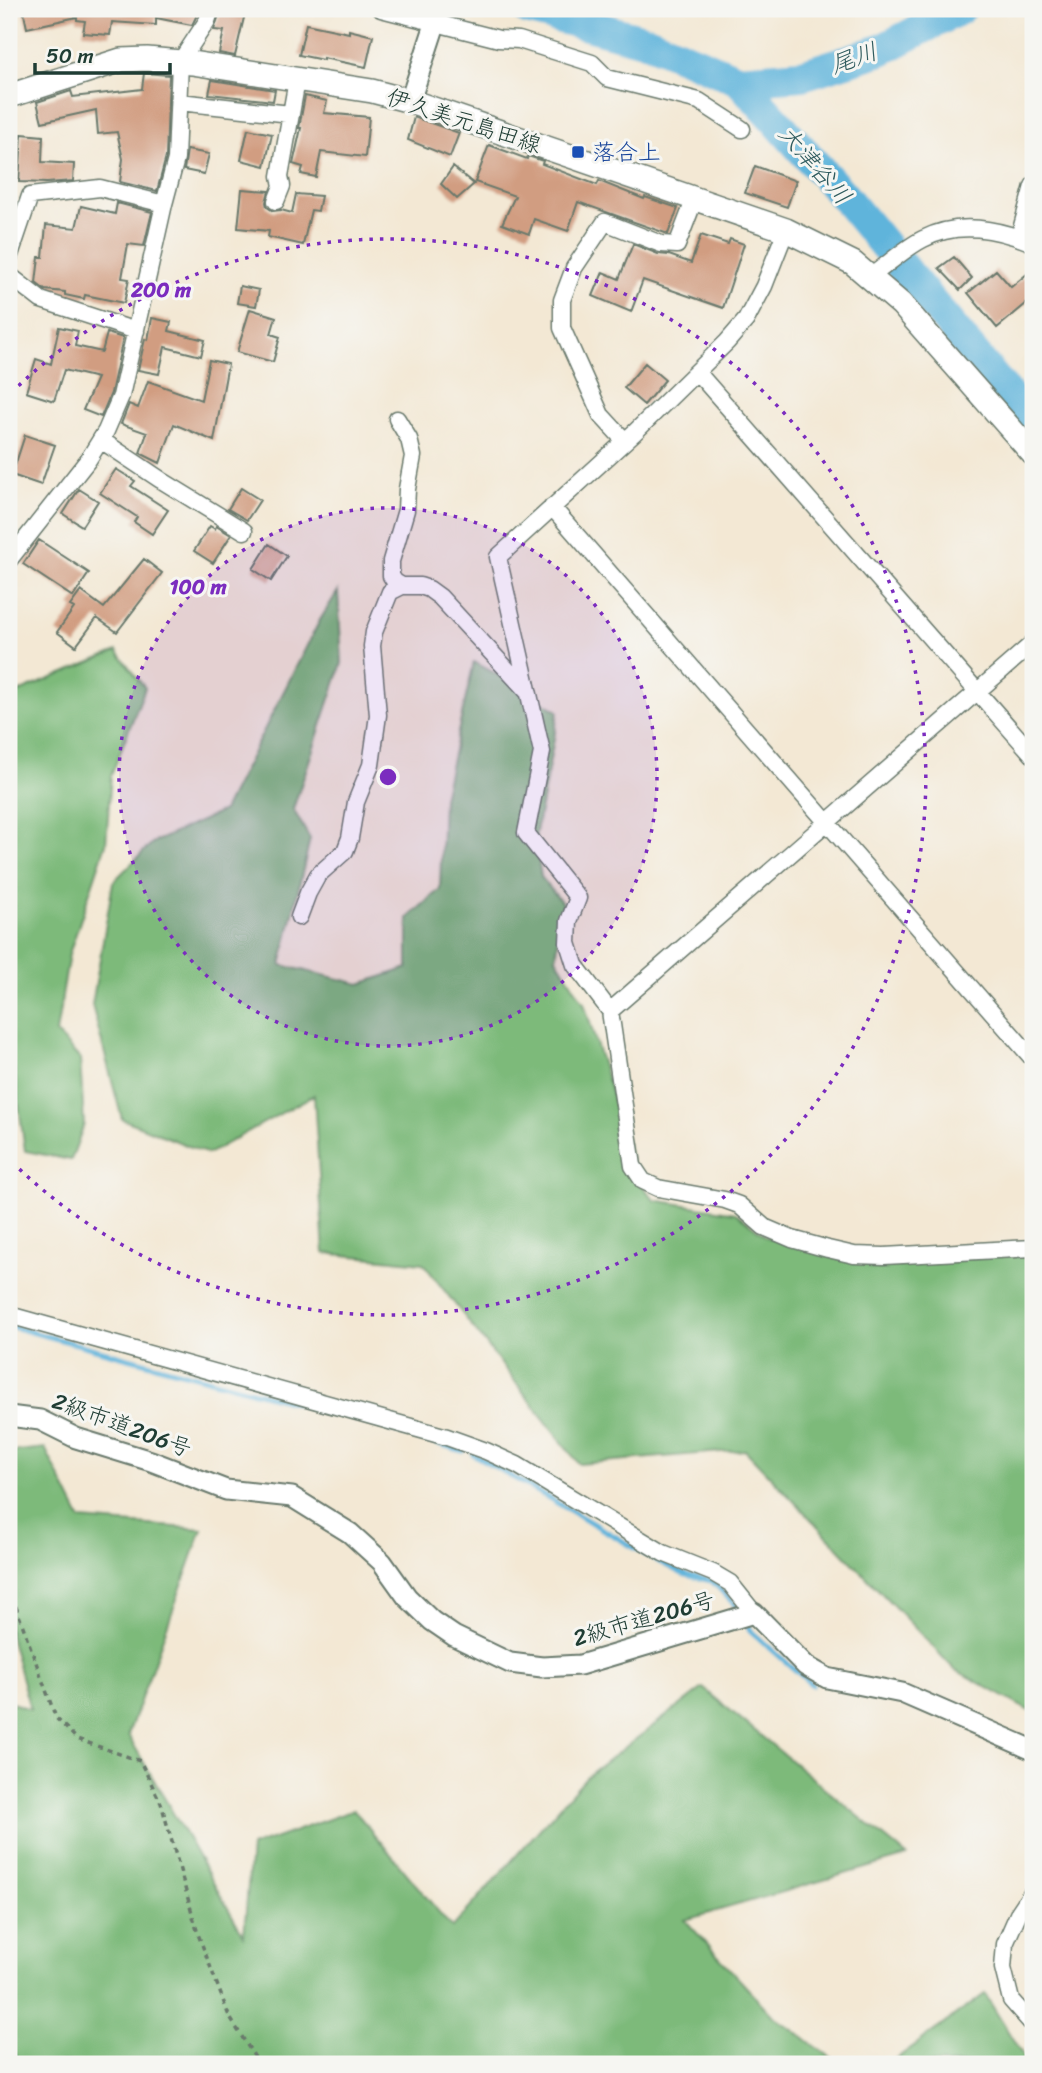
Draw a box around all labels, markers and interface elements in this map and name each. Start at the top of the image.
water label: 尾川 [824,30,884,86]
scale bar [35,32,170,76]
text: 50 m [46,37,94,75]
street label: 伊久美元島田線 [381,77,547,165]
water label: 大津谷川 [768,115,862,215]
place label: 落合上 [592,132,661,173]
marker: 落合上 [570,144,586,160]
text: 200 m [130,271,192,309]
text: 100 m [169,568,227,606]
centre of rings [376,765,400,789]
street label: 2級市道206号 [46,1381,198,1469]
street label: 2級市道206号 [568,1579,720,1659]

